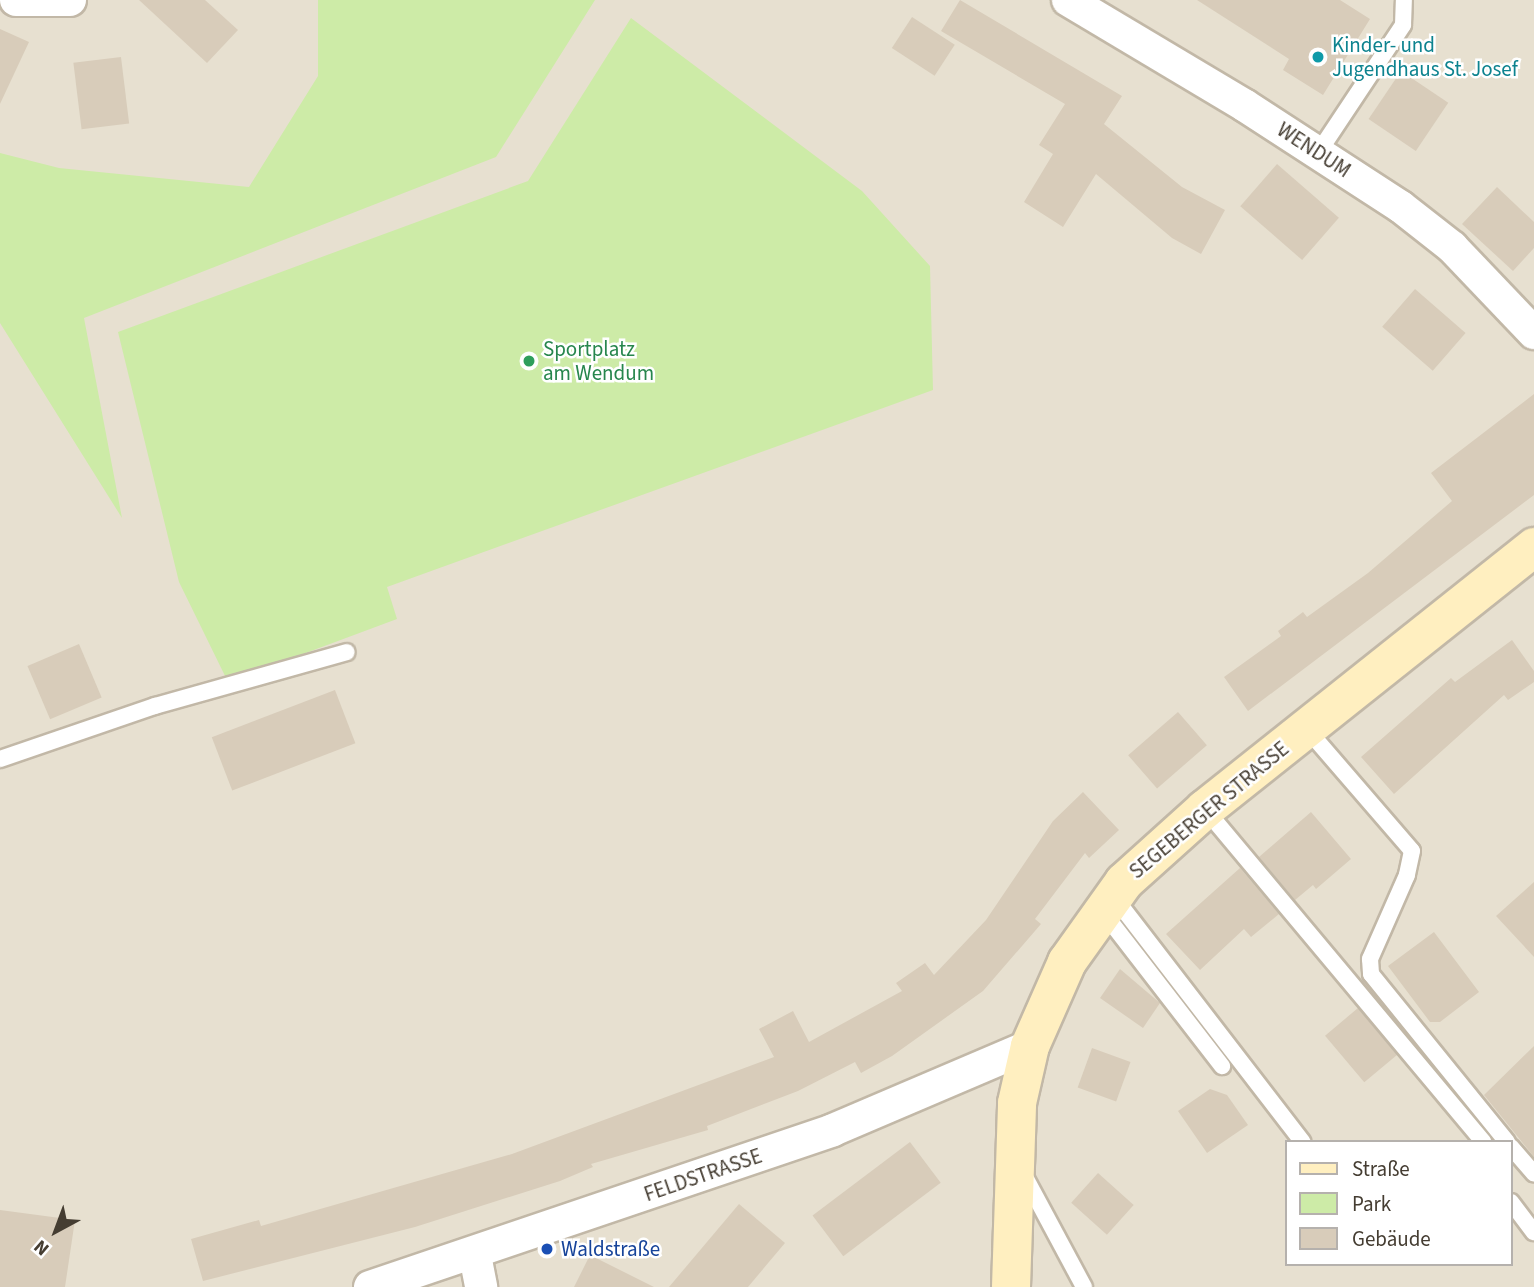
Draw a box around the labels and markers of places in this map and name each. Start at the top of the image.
place label: Kinder- und Jugendhaus St. Josef [1332,32,1518,82]
marker: Kinder- und Jugendhaus St. Josef [1310,49,1326,65]
place label: Sportplatz am Wendum [543,336,654,386]
marker: Sportplatz am Wendum [521,353,537,369]
place label: Waldstraße [561,1236,660,1262]
marker: Waldstraße [539,1241,555,1257]

